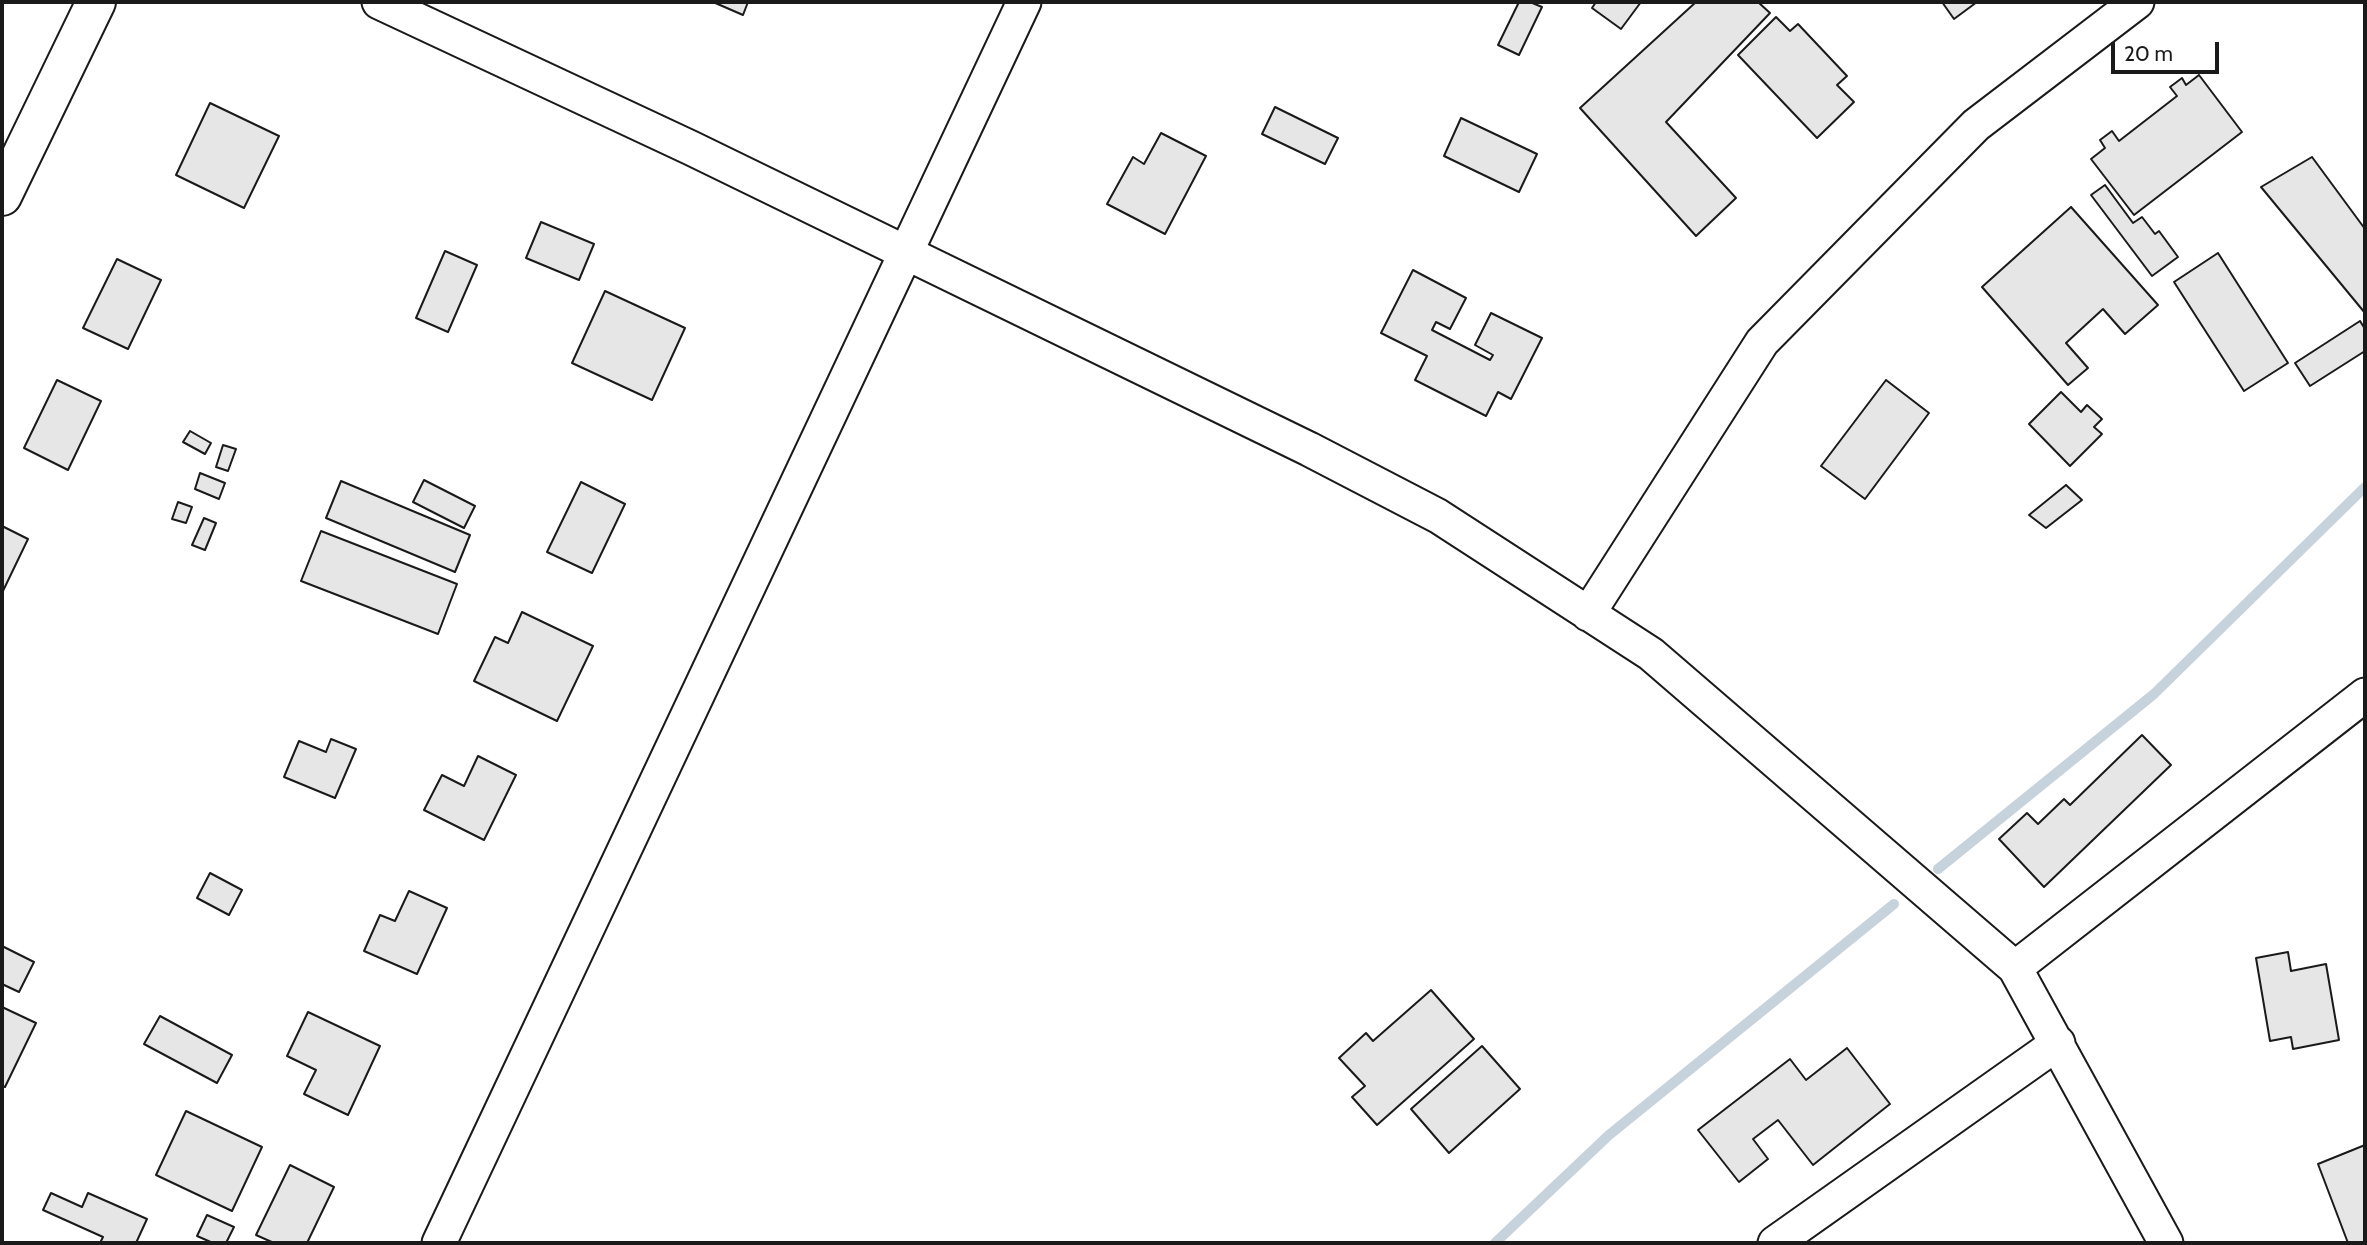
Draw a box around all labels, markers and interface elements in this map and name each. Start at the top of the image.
scale bar [2115,28,2224,72]
text: 20 m [2124,41,2173,66]

